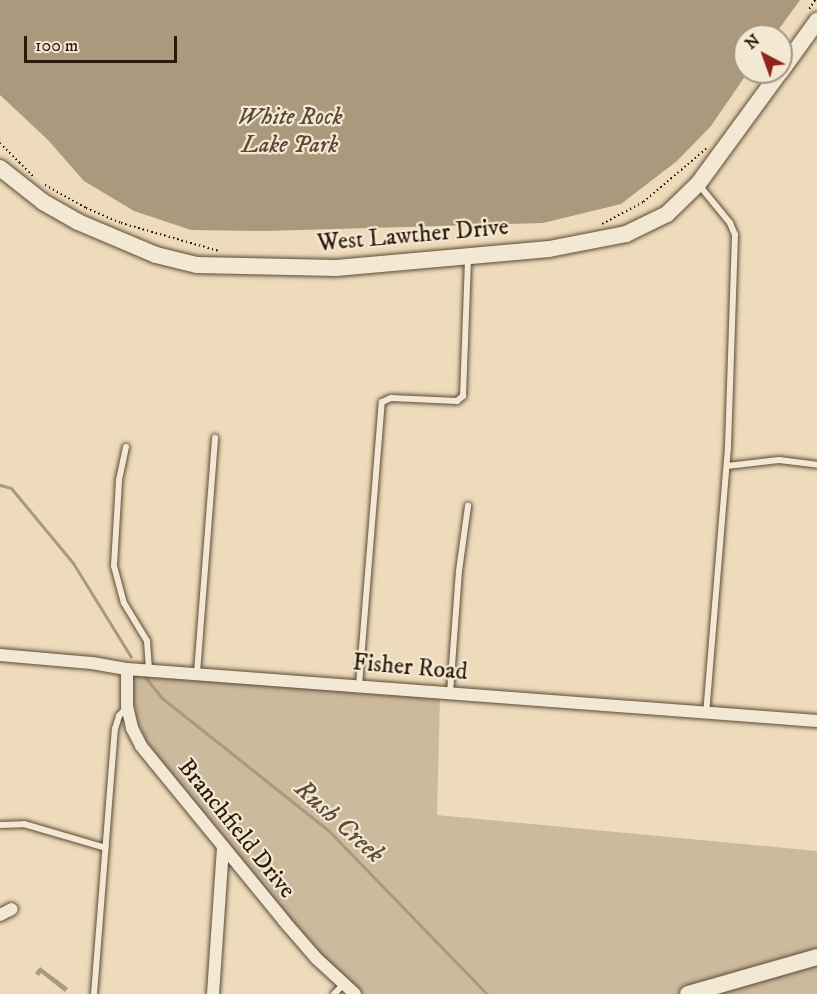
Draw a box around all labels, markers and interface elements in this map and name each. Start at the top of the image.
scale bar [27,24,180,62]
north arrow [733,24,793,84]
text: N [741,30,764,54]
text: 100 m [35,35,78,57]
park label: White Rock Lake Park [238,104,342,160]
street label: West Lawther Drive [316,213,510,259]
street label: Fisher Road [351,649,469,687]
street label: Branchfield Drive [171,754,301,904]
water label: Rush Creek [288,774,390,870]

